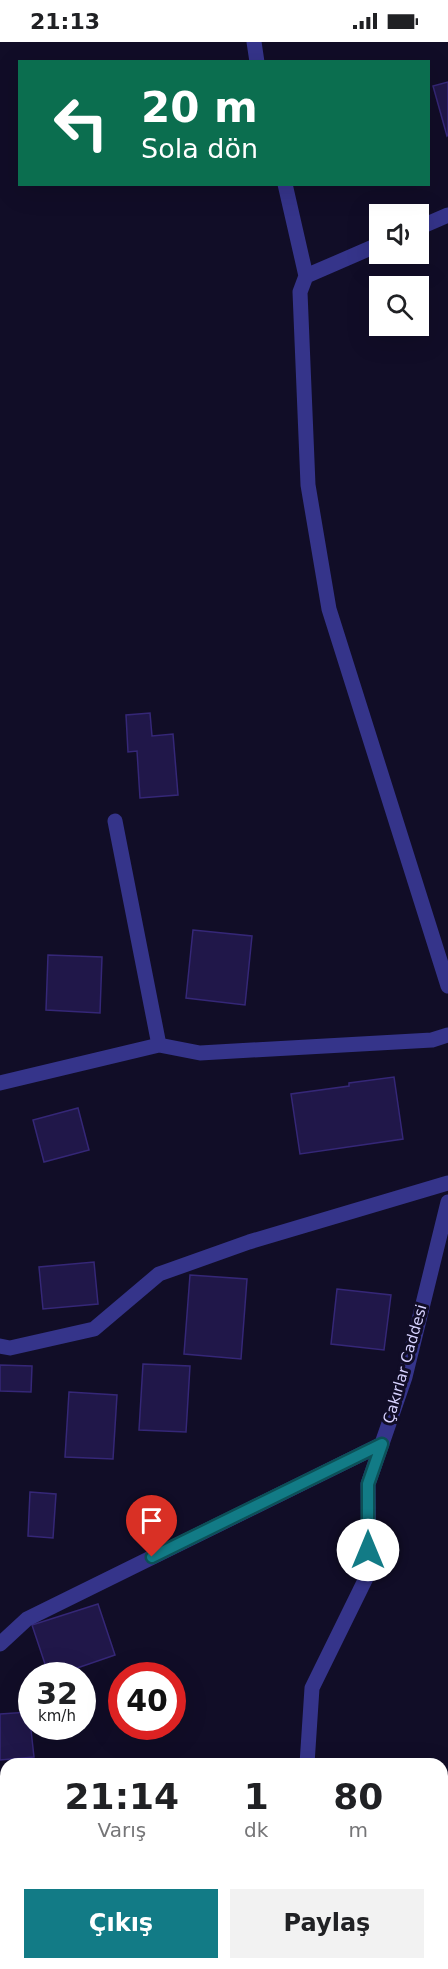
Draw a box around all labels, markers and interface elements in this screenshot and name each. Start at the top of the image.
text: 21:13 [30,9,100,34]
text: 20 m [141,83,258,132]
icon: left [42,84,120,162]
text: Sola dön [141,133,258,164]
map controls [369,204,429,336]
button: sound [369,204,429,264]
button: search [369,276,429,336]
street label: Çakırlar Caddesi [379,1302,431,1426]
pin [126,1495,177,1557]
icon: arrive [135,1504,168,1537]
position arrow [336,1518,400,1582]
speed limit sign: 40 [108,1662,186,1740]
text: 32 [36,1676,78,1711]
text: km/h [38,1707,76,1725]
text: 21:14 [65,1776,179,1817]
text: 1 [244,1776,269,1817]
text: 80 [333,1776,383,1817]
text: Varış [98,1818,146,1842]
text: dk [244,1818,268,1842]
text: m [349,1818,368,1842]
button: Çıkış [24,1889,218,1958]
button: Paylaş [230,1889,424,1958]

